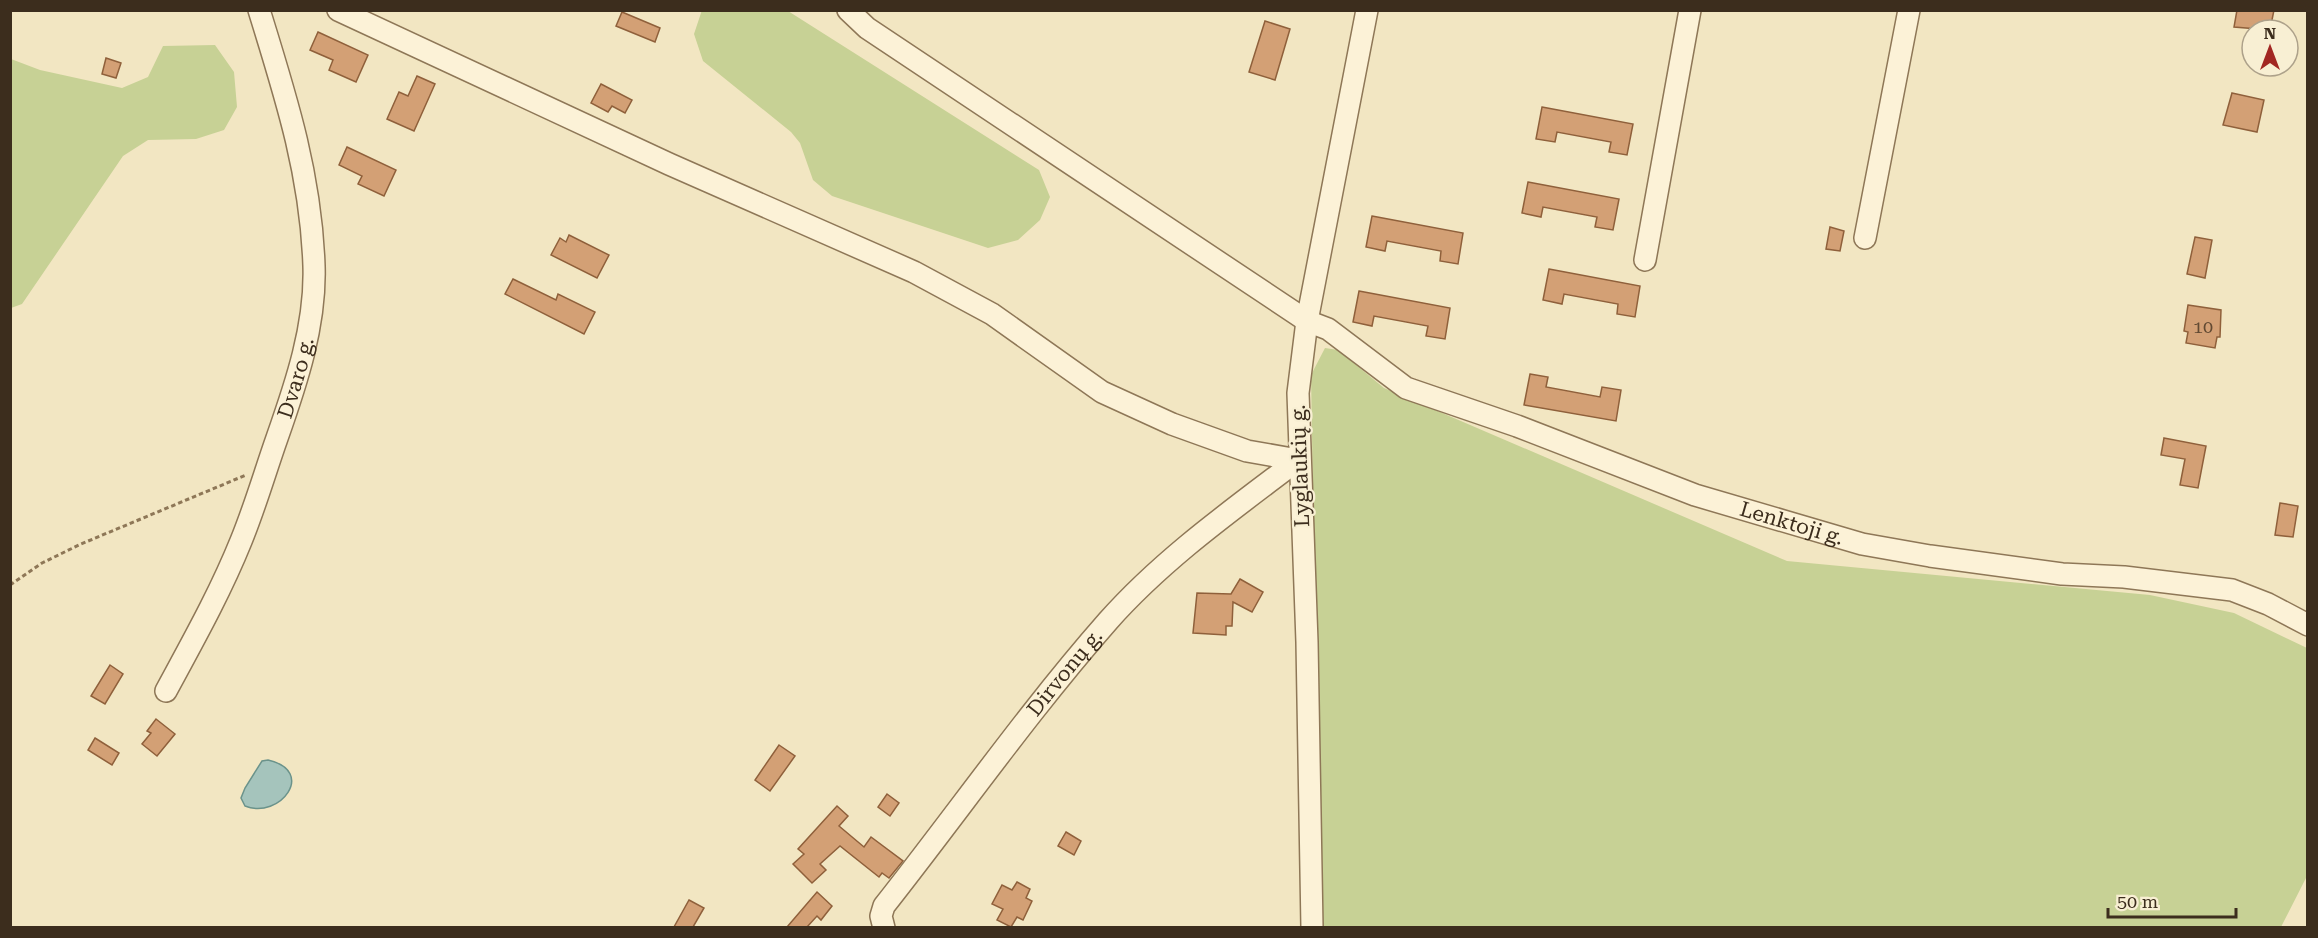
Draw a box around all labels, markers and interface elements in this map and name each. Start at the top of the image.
north arrow [2240,18,2300,78]
text: N [2264,24,2276,43]
house number: 10 [2193,316,2213,337]
street label: Dvaro g. [273,335,319,422]
street label: Lyglaukių g. [1286,404,1314,528]
street label: Lenktoji g. [1737,497,1846,550]
street label: Dirvonų g. [1022,624,1107,721]
scale bar [2108,881,2236,919]
text: 50 m [2117,891,2158,912]

